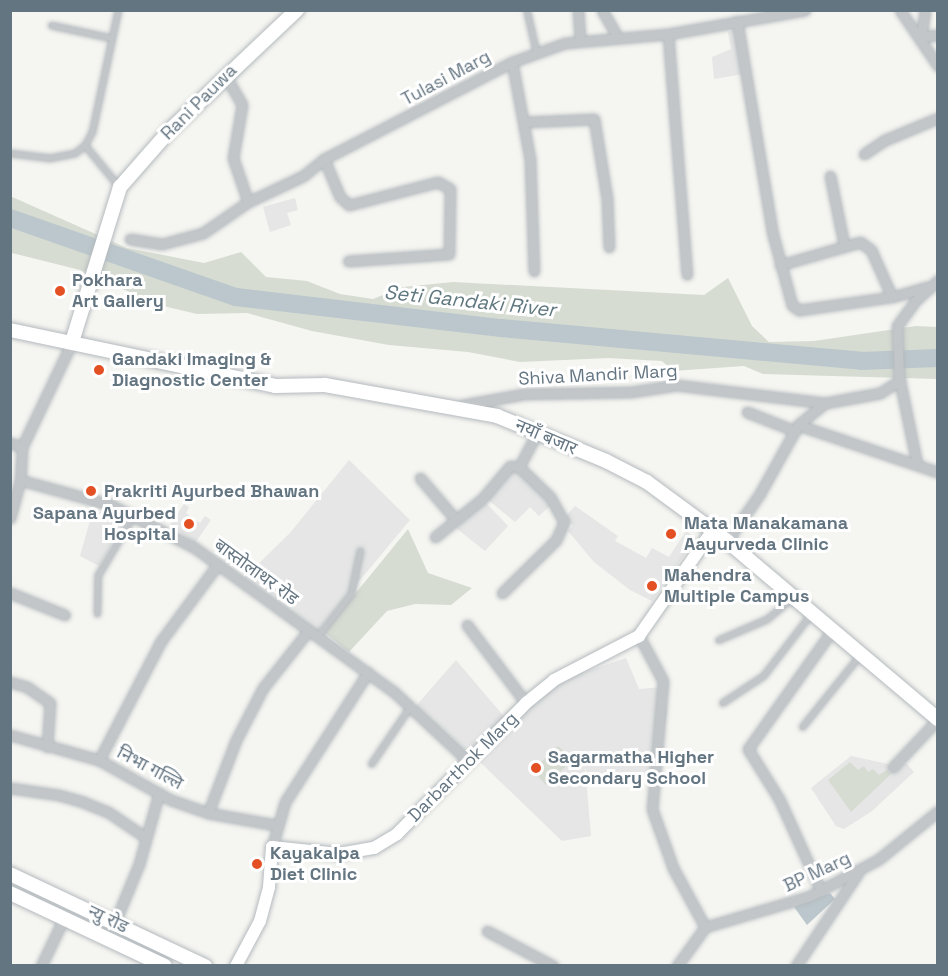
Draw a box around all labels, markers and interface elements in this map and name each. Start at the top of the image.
street label: Tulasi Marg [398,46,494,110]
street label: Rani Pauwa [157,60,241,144]
place label: Pokhara Art Gallery [72,270,164,312]
water label: Seti Gandaki River [383,280,557,322]
marker: Pokhara Art Gallery [53,284,67,298]
place label: Gandaki Imaging & Diagnostic Center [112,349,271,392]
street label: Shiva Mandir Marg [518,360,678,390]
marker: Gandaki Imaging & Diagnostic Center [90,361,108,379]
street label: नयाँ बजार [512,414,580,460]
place label: Prakriti Ayurbed Bhawan [104,480,319,502]
marker: Prakriti Ayurbed Bhawan [82,482,100,500]
place label: Sapana Ayurbed Hospital [33,503,176,546]
place label: Mata Manakamana Aayurveda Clinic [684,513,848,556]
marker: Sapana Ayurbed Hospital [180,515,198,533]
marker: Mata Manakamana Aayurveda Clinic [662,525,680,543]
street label: बास्तोलाथर रोड [210,534,302,610]
place label: Mahendra Multiple Campus [664,565,809,608]
marker: Mahendra Multiple Campus [645,579,659,593]
street label: Darbarthok Marg [404,708,522,826]
street label: निभा गल्लि [113,742,187,794]
place label: Sagarmatha Higher Secondary School [548,747,714,789]
marker: Sagarmatha Higher Secondary School [529,761,543,775]
place label: Kayakalpa Diet Clinic [270,843,360,886]
street label: BP Marg [780,847,854,897]
marker: Kayakalpa Diet Clinic [248,855,266,873]
street label: न्यु रोड [84,900,132,938]

